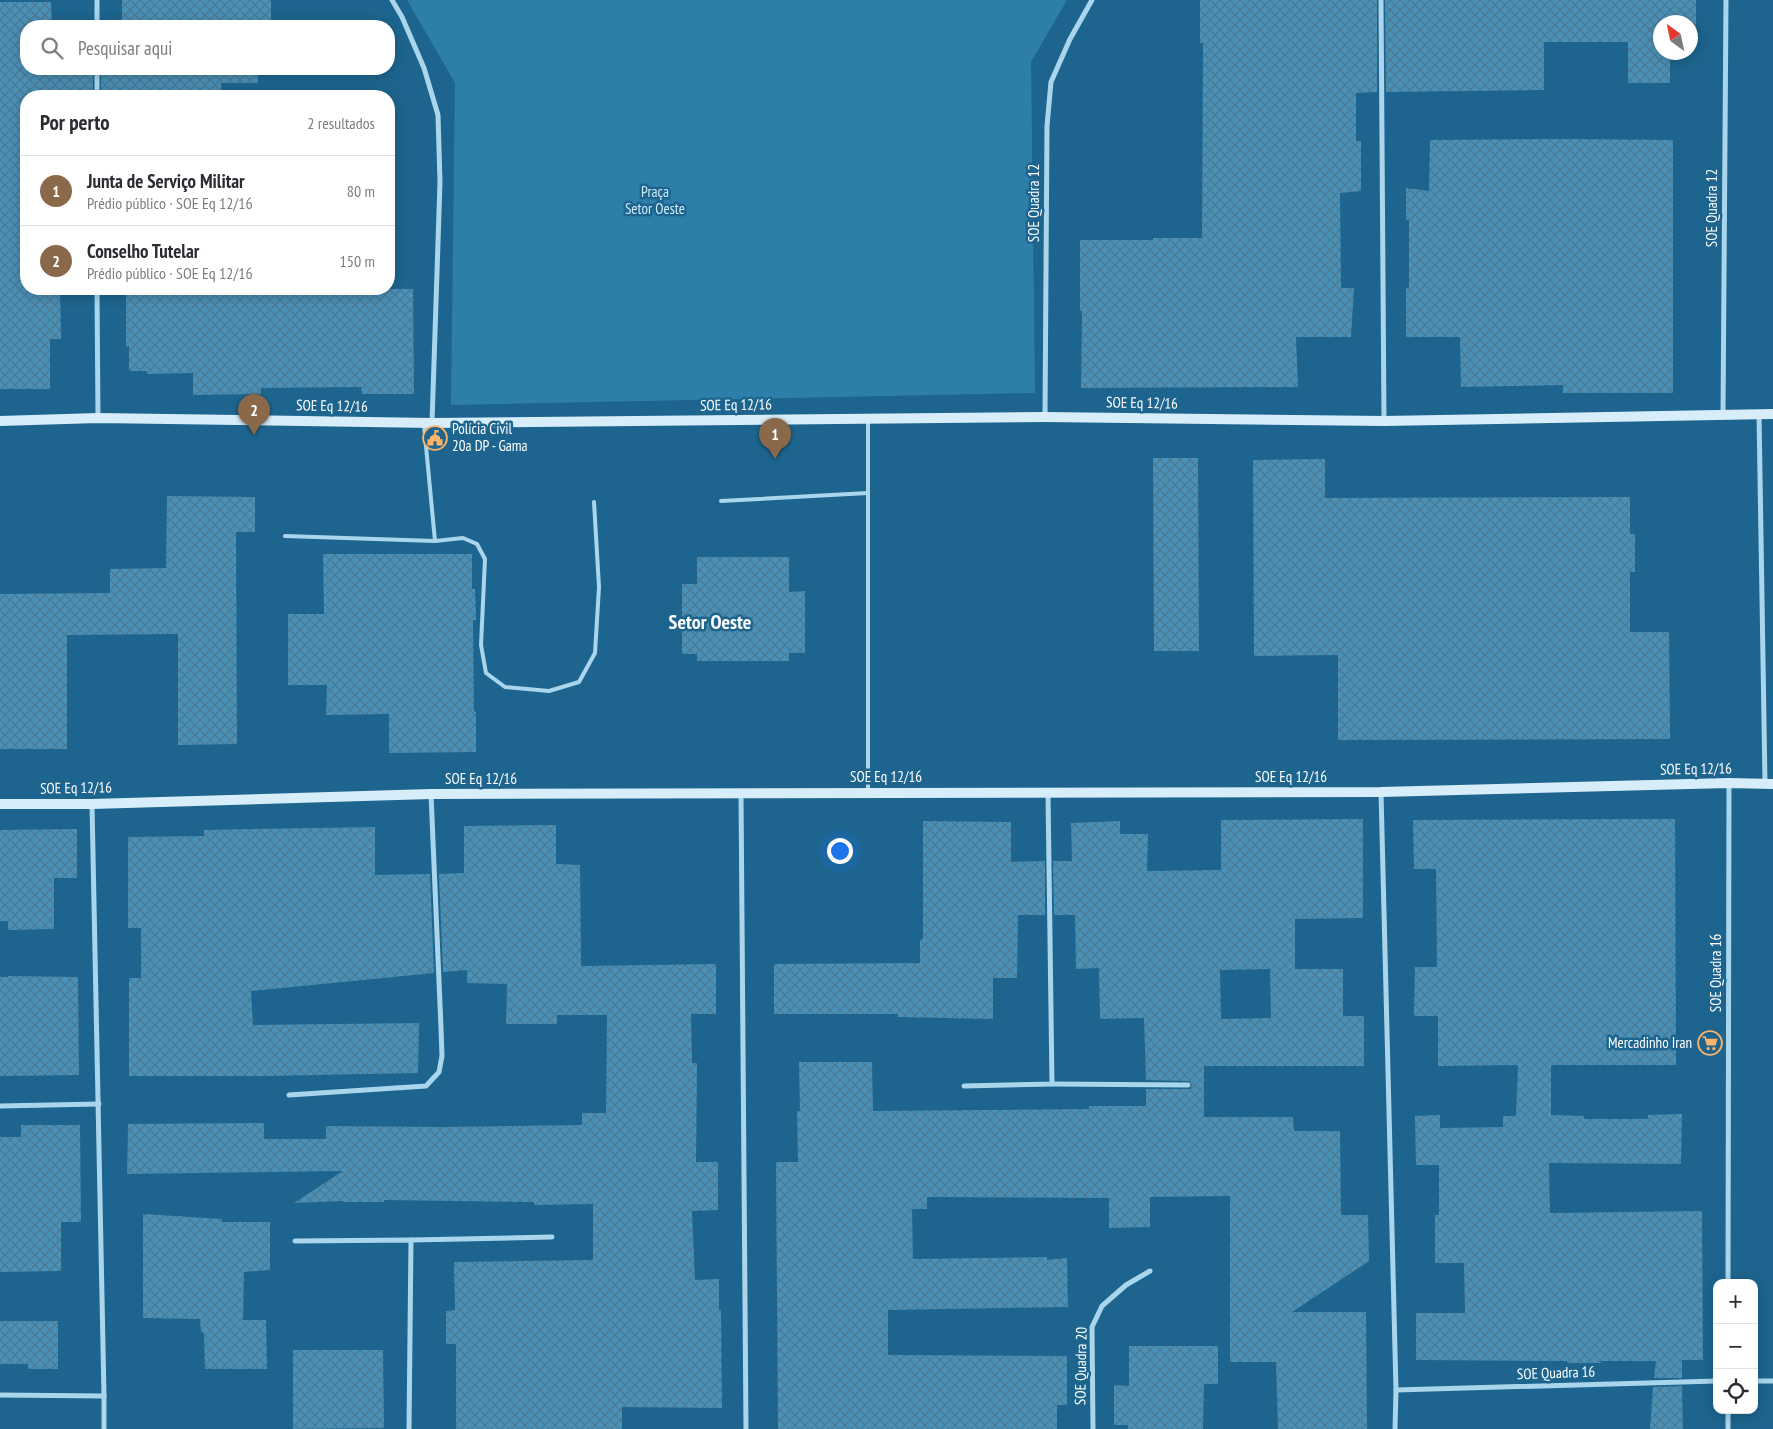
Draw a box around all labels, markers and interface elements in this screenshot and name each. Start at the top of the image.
north arrow [1653,15,1698,60]
search box [20,20,395,75]
icon: search [38,34,66,62]
text: Pesquisar aqui [78,36,172,60]
text: Por perto [40,109,110,136]
text: 2 resultados [307,113,375,133]
street label: SOE Quadra 12 [1024,164,1043,242]
text: Junta de Serviço Militar [87,169,245,193]
street label: SOE Quadra 12 [1702,169,1721,247]
text: 1 [52,181,60,201]
text: 80 m [347,181,375,201]
park label: Praça Setor Oeste [625,182,685,218]
text: Prédio público · SOE Eq 12/16 [87,193,253,213]
text: Conselho Tutelar [87,239,199,263]
text: 2 [52,251,60,271]
text: 150 m [340,251,375,271]
text: Prédio público · SOE Eq 12/16 [87,263,253,283]
street label: SOE Eq 12/16 [1106,392,1178,413]
pin: 2 [238,394,270,435]
street label: SOE Eq 12/16 [700,394,772,415]
street label: SOE Eq 12/16 [296,395,368,416]
pin: 1 [759,418,791,459]
place label: Polícia Civil 20a DP - Gama [452,419,528,455]
public building icon: Polícia Civil 20a DP - Gama [422,425,448,451]
district label: Setor Oeste [669,609,751,635]
street label: SOE Eq 12/16 [1660,758,1732,779]
street label: SOE Eq 12/16 [850,767,922,786]
street label: SOE Eq 12/16 [1255,767,1327,786]
street label: SOE Eq 12/16 [445,769,517,788]
street label: SOE Eq 12/16 [40,777,112,798]
your location [827,838,853,864]
street label: SOE Quadra 16 [1706,934,1725,1012]
supermarket icon: Mercadinho Iran [1697,1030,1723,1056]
place label: Mercadinho Iran [1608,1033,1692,1052]
map controls [1713,1279,1758,1414]
button: + [1713,1279,1758,1324]
button: − [1713,1324,1758,1369]
street label: SOE Quadra 20 [1070,1326,1091,1405]
street label: SOE Quadra 16 [1517,1362,1596,1383]
button: locate [1713,1369,1758,1414]

